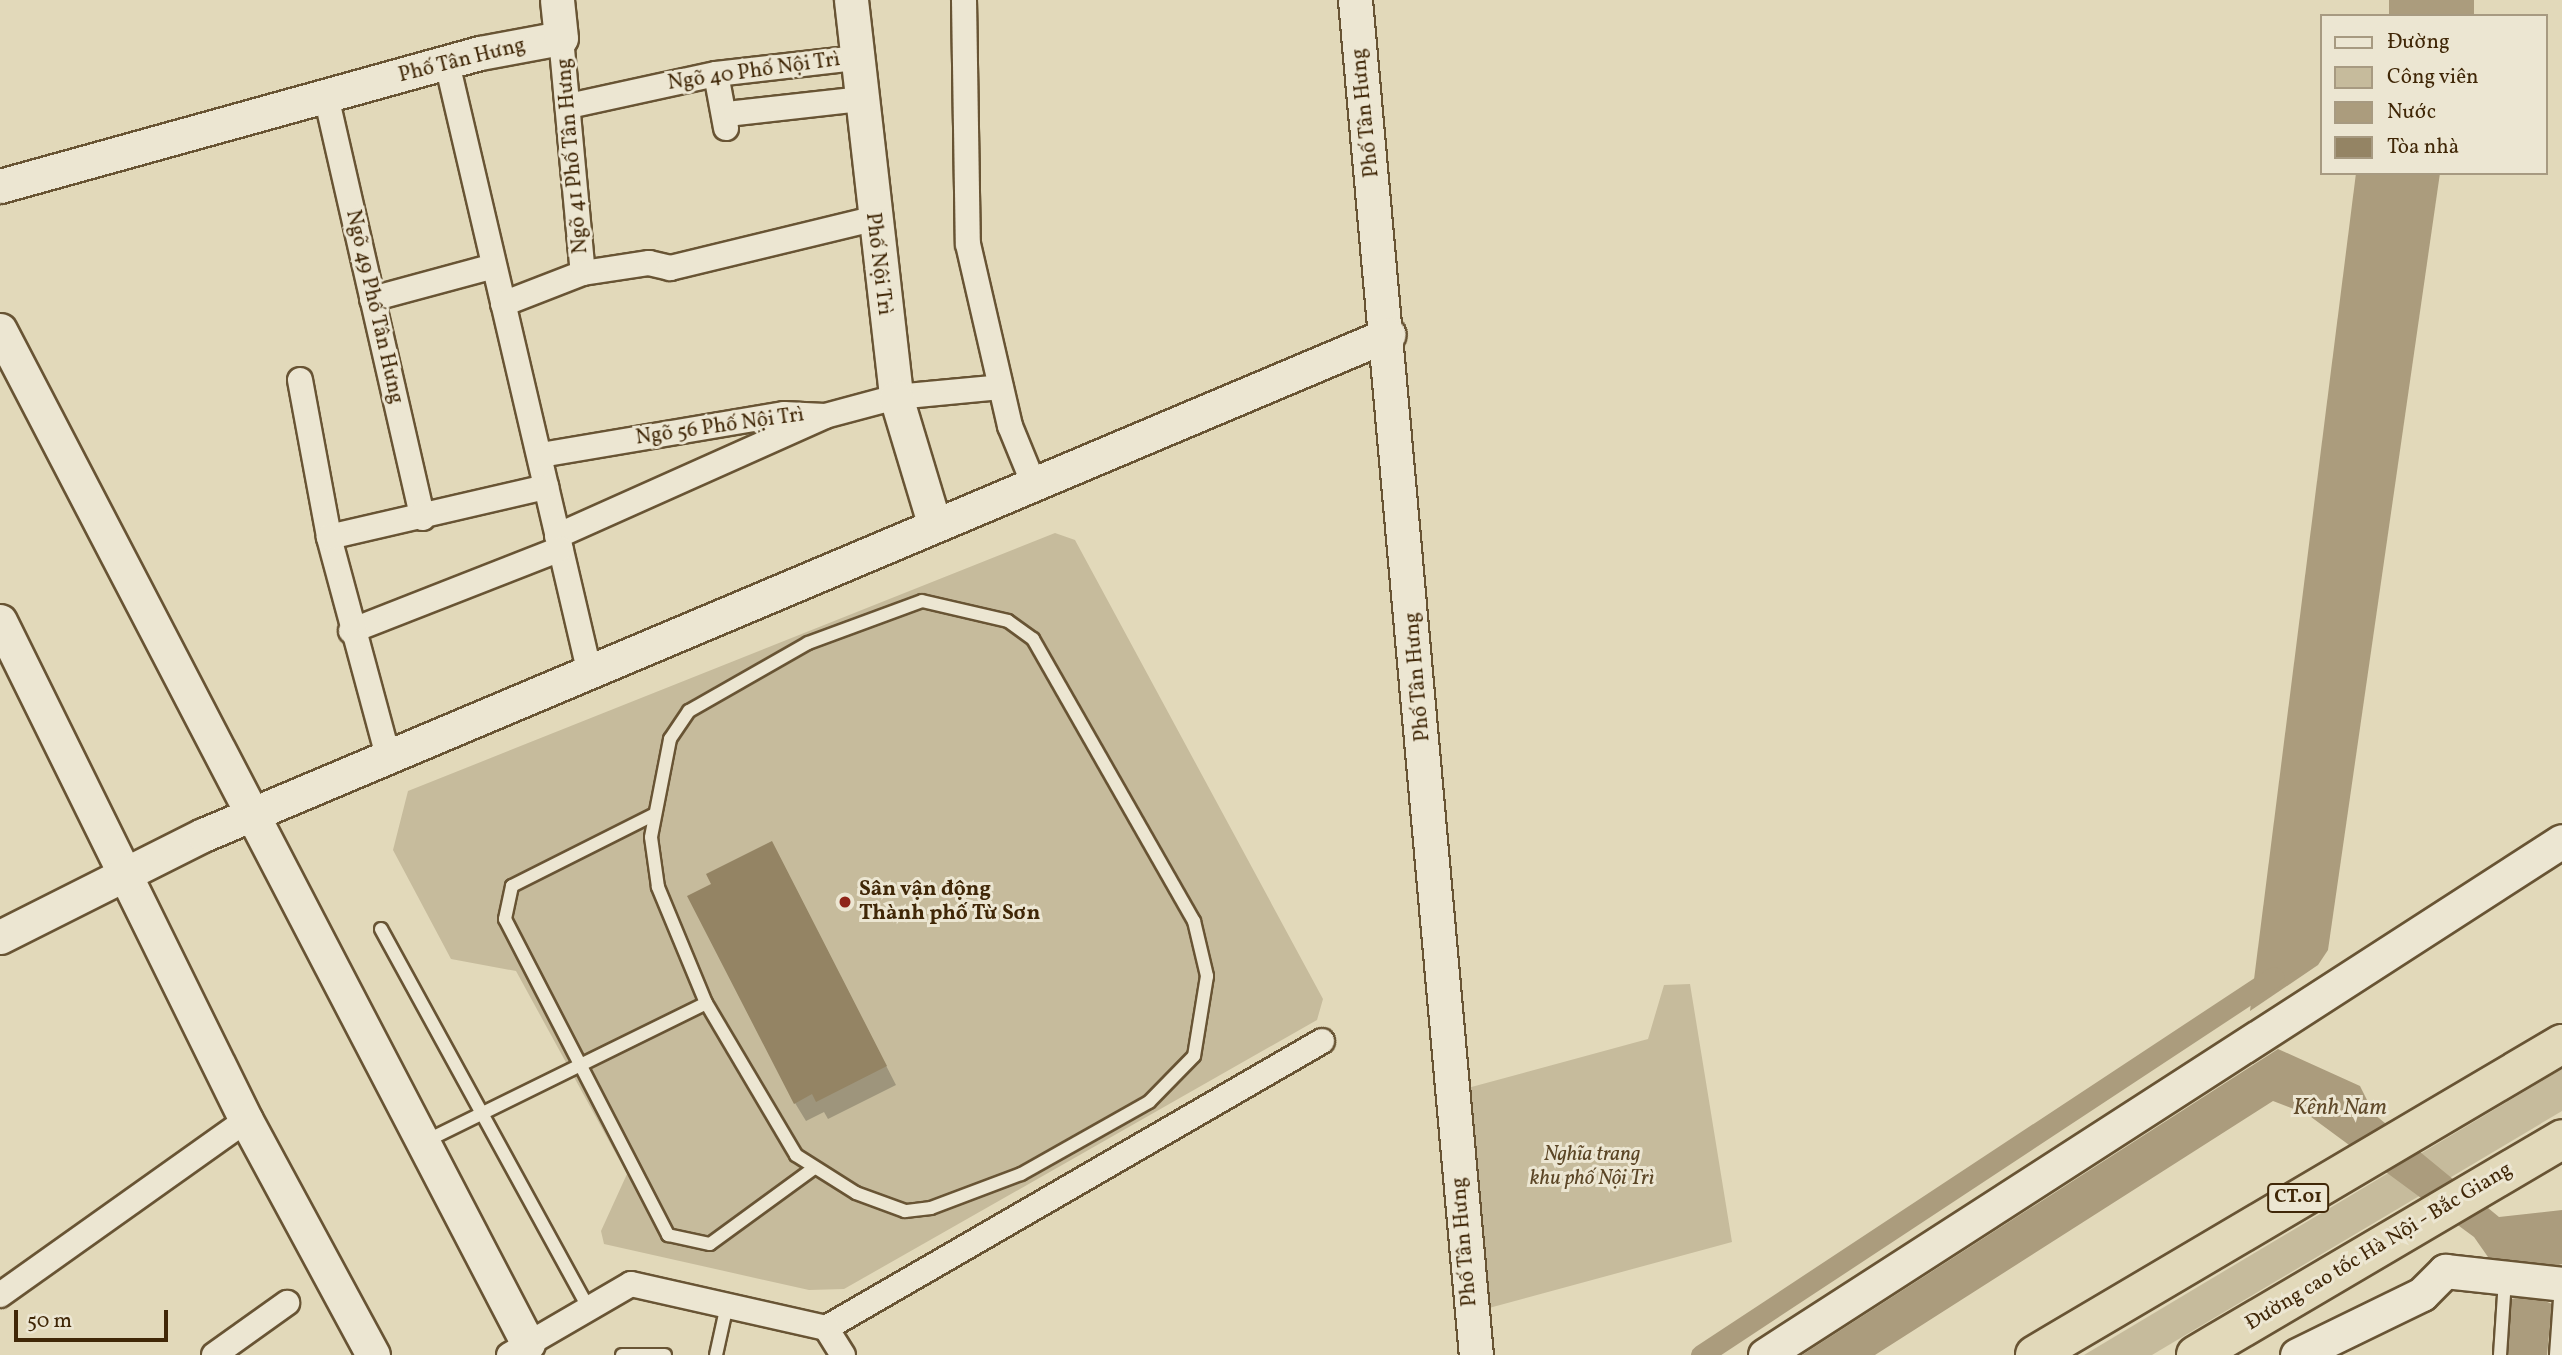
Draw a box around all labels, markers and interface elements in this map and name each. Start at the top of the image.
legend [2320,14,2548,175]
text: Đường [2387,28,2450,57]
street label: Phố Tân Hưng [396,33,528,89]
street label: Ngõ 40 Phố Nội Trì [666,47,842,97]
street label: Phố Tân Hưng [1347,47,1385,179]
street label: Ngõ 41 Phố Tân Hưng [552,57,594,255]
text: Công viên [2387,63,2479,92]
text: Nước [2387,98,2436,127]
text: Tòa nhà [2387,133,2459,162]
street label: Ngõ 49 Phố Tân Hưng [339,207,409,407]
street label: Phố Nội Trì [859,211,897,317]
street label: Ngõ 56 Phố Nội Trì [634,403,806,451]
street label: Phố Tân Hưng [1400,611,1436,743]
place label: Sân vận động Thành phố Từ Sơn [859,877,1041,927]
marker: Sân vận động Thành phố Từ Sơn [837,894,853,910]
water label: Kênh Nam [2293,1094,2387,1122]
park label: Nghĩa trang khu phố Nội Trì [1530,1142,1654,1192]
street label: Đường cao tốc Hà Nội - Bắc Giang [2241,1157,2517,1337]
street label: Phố Tân Hưng [1447,1176,1483,1308]
road number: CT.01 [2266,1182,2330,1214]
scale bar [18,1296,172,1340]
text: 50 m [27,1307,72,1336]

